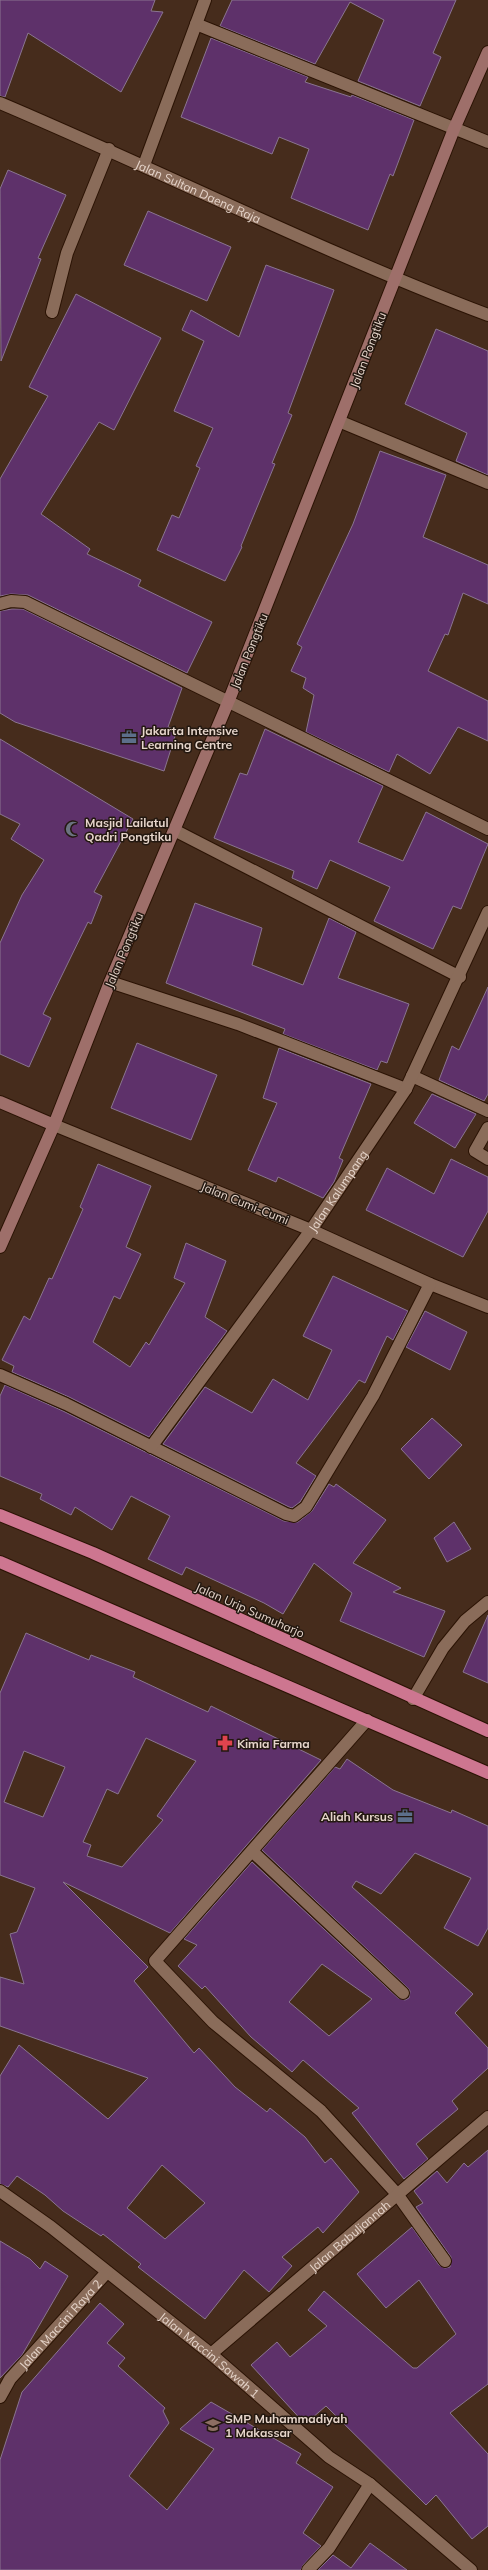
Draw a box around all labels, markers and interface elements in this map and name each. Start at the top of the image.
street label: Jalan Sultan Daeng Raja [133,156,263,226]
street label: Jalan Pongtiku [347,310,389,390]
street label: Jalan Pongtiku [227,611,271,691]
place label: Jakarta Intensive Learning Centre [141,723,239,752]
office icon: Jakarta Intensive Learning Centre [120,728,138,746]
place label: Masjid Lailatul Qadri Pongtiku [85,815,171,844]
mosque icon: Masjid Lailatul Qadri Pongtiku [64,820,82,838]
street label: Jalan Pongtiku [101,910,147,990]
street label: Jalan Kalumpang [305,1147,370,1234]
street label: Jalan Cumi-Cumi [199,1179,291,1227]
street label: Jalan Urip Sumuharjo [193,1579,307,1641]
pharmacy icon: Kimia Farma [216,1734,234,1752]
place label: Kimia Farma [237,1736,310,1751]
office icon: Aliah Kursus [396,1807,414,1825]
place label: Aliah Kursus [321,1809,393,1824]
street label: Jalan Babuljannah [306,2197,393,2275]
street label: Jalan Maccini Raya 2 [16,2276,104,2372]
street label: Jalan Maccini Sawah 1 [156,2308,263,2401]
place label: SMP Muhammadiyah 1 Makassar [225,2411,347,2440]
school or university icon: SMP Muhammadiyah 1 Makassar [204,2416,222,2434]

